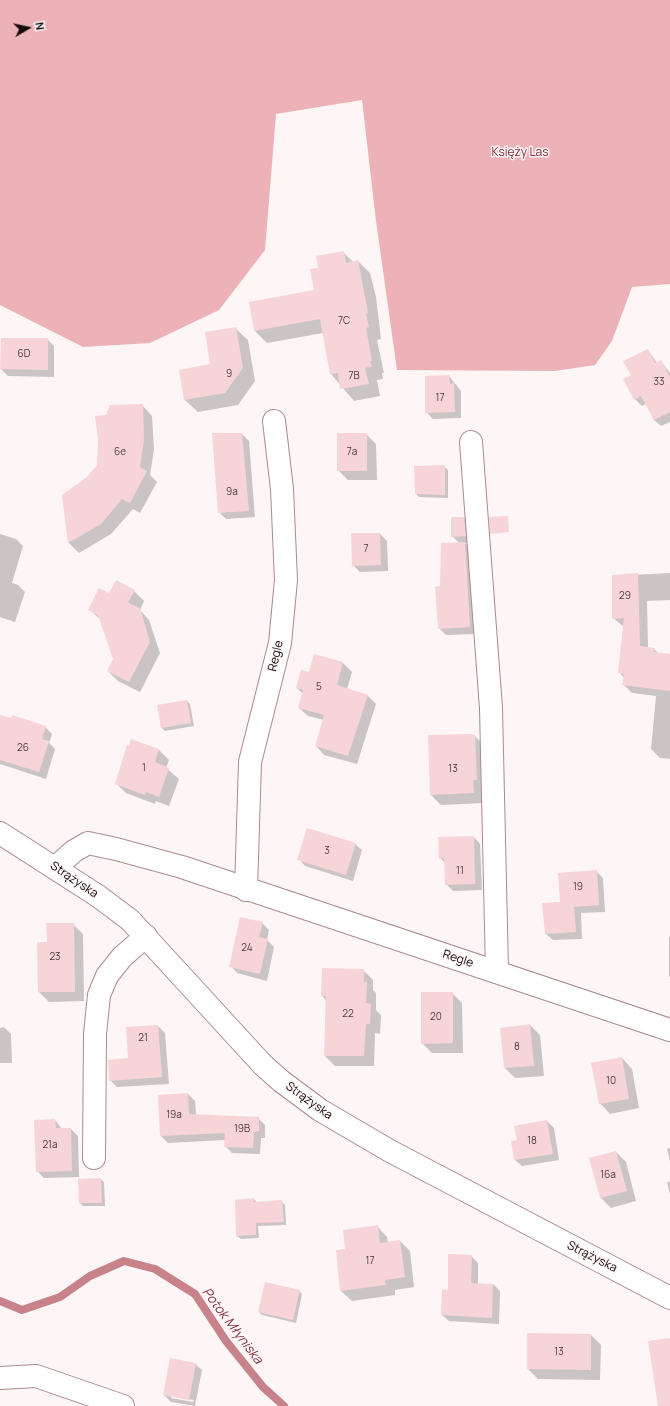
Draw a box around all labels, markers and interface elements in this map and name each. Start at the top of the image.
north arrow [8,8,48,48]
text: N [32,21,48,31]
park label: Księży Las [492,146,548,160]
house number: 7C [338,315,350,327]
house number: 6D [18,348,30,360]
house number: 9 [226,368,232,380]
house number: 7B [348,370,360,382]
house number: 33 [653,376,665,388]
house number: 17 [436,392,444,404]
house number: 6e [114,446,126,458]
house number: 7a [347,446,357,458]
house number: 9a [226,486,238,498]
house number: 7 [363,543,369,555]
house number: 29 [619,590,631,602]
street label: Regle [265,639,287,673]
house number: 5 [316,681,322,693]
house number: 26 [17,742,29,754]
house number: 1 [142,762,146,774]
house number: 13 [448,763,458,775]
house number: 3 [324,845,330,857]
street label: Strążyska [47,859,101,901]
house number: 11 [456,865,464,877]
house number: 19 [573,881,583,893]
house number: 24 [241,942,253,954]
street label: Regle [441,947,475,971]
house number: 23 [49,951,61,963]
house number: 22 [342,1008,354,1020]
house number: 20 [430,1011,442,1023]
house number: 21 [138,1032,148,1044]
house number: 8 [514,1041,520,1053]
house number: 10 [606,1075,616,1087]
street label: Strążyska [283,1079,335,1123]
house number: 19a [166,1109,182,1121]
house number: 19B [234,1123,250,1135]
house number: 18 [527,1135,537,1147]
house number: 21a [42,1139,58,1151]
house number: 16a [600,1169,616,1181]
street label: Strążyska [565,1238,619,1276]
house number: 17 [366,1255,374,1267]
water label: Potok Młyniska [198,1285,266,1367]
house number: 13 [554,1346,564,1358]

